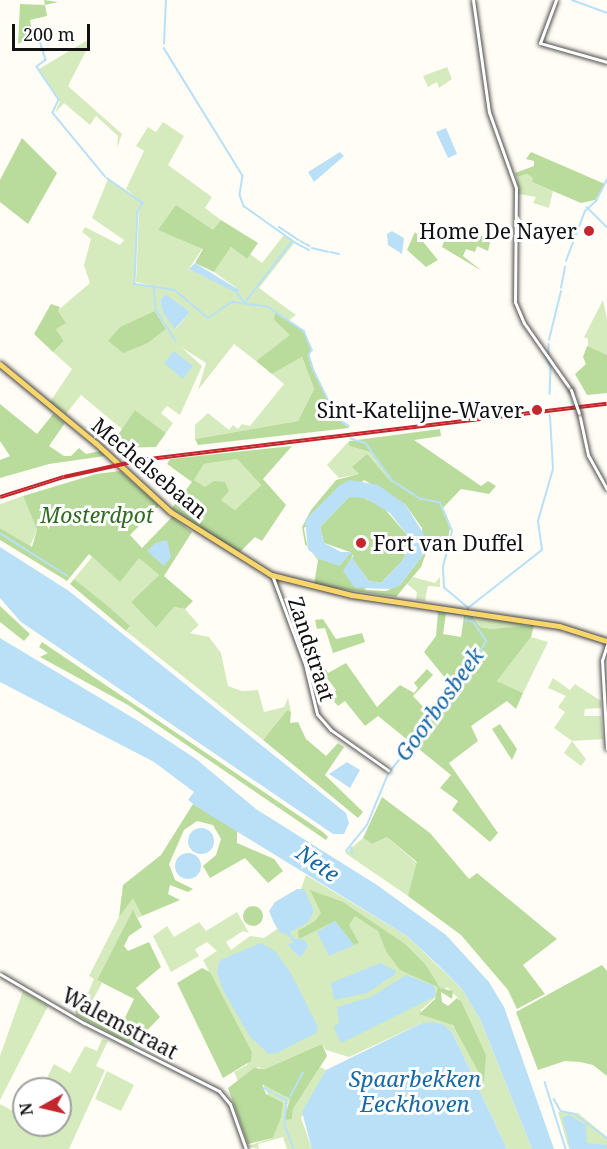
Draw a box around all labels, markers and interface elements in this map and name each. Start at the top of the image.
scale bar [15,12,93,50]
text: 200 m [23,22,75,46]
place label: Home De Nayer [419,218,577,244]
marker: Home De Nayer [582,224,596,238]
place label: Sint-Katelijne-Waver [317,397,524,423]
marker: Sint-Katelijne-Waver [528,401,546,419]
street label: Mechelsebaan [87,412,213,524]
park label: Mosterdpot [40,502,154,528]
place label: Fort van Duffel [373,530,524,556]
marker: Fort van Duffel [354,536,368,550]
street label: Zandstraat [283,594,341,704]
water label: Goorbosbeek [389,642,489,766]
water label: Nete [291,839,345,887]
street label: Walemstraat [58,982,182,1064]
water label: Spaarbekken Eeckhoven [349,1065,481,1116]
north arrow [12,1077,72,1137]
text: N [14,1101,38,1117]

